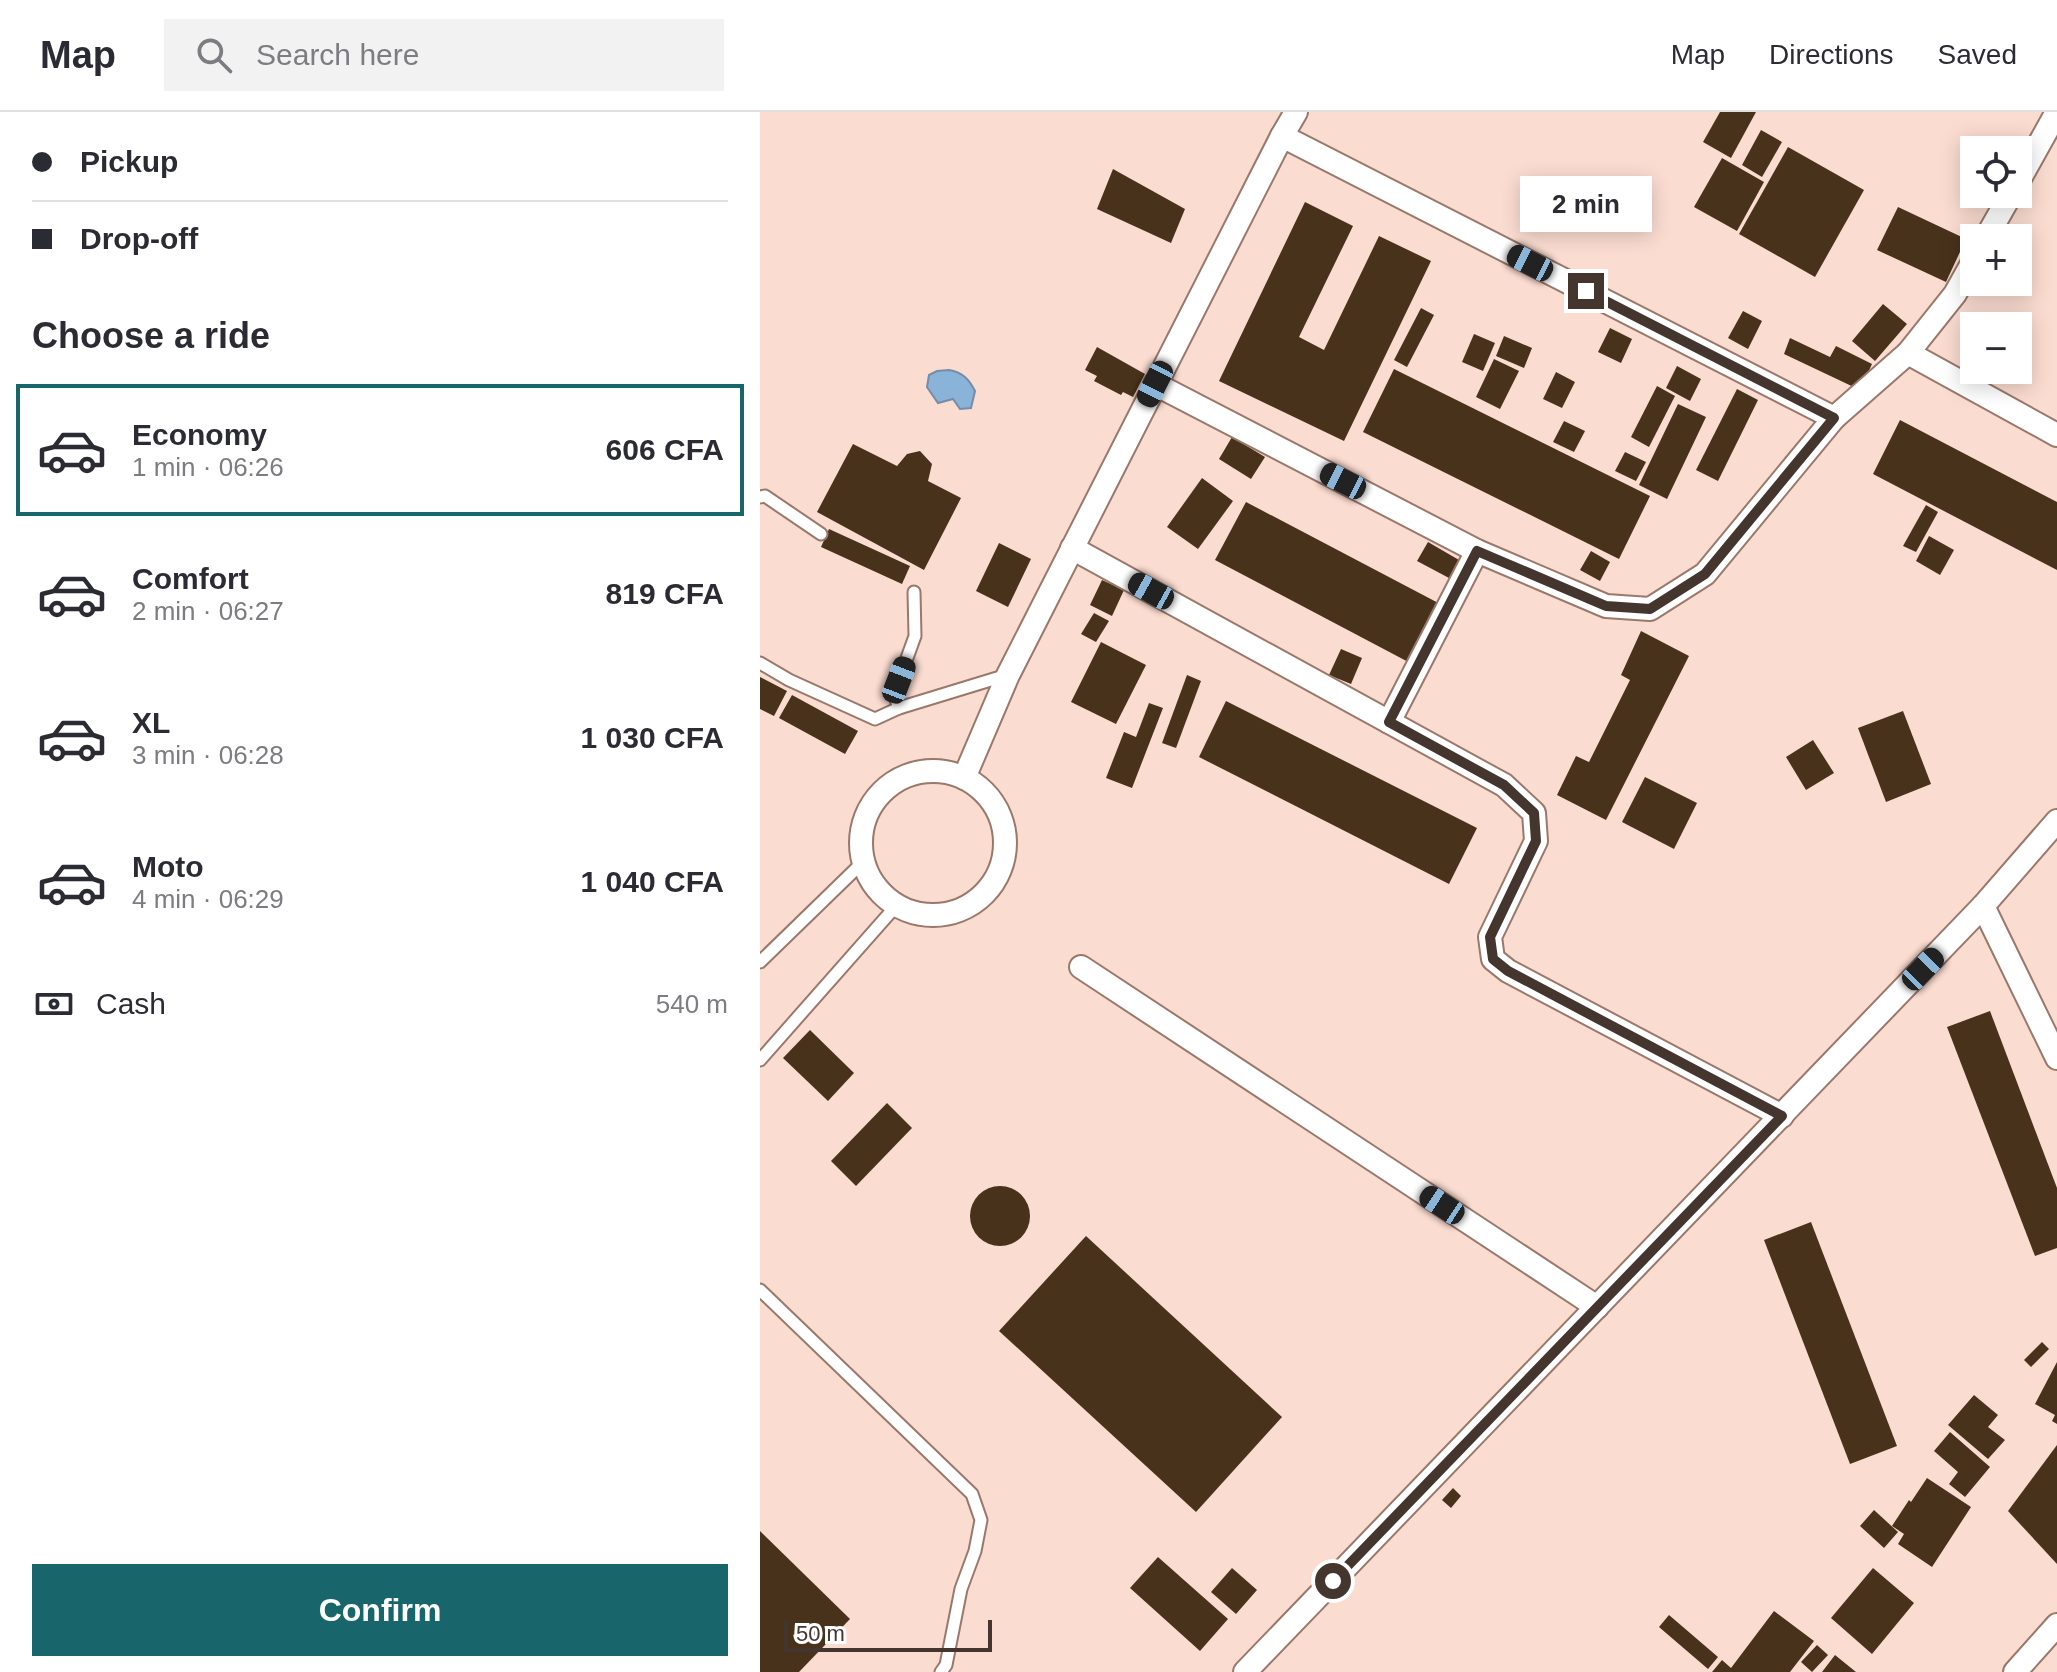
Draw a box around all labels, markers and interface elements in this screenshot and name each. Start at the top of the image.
search box [164,19,724,91]
icon: search [192,33,236,77]
text: Map [40,34,116,76]
text: Search here [256,38,419,71]
text: Map [1671,39,1725,70]
text: Directions [1769,39,1894,70]
text: Saved [1938,39,2017,70]
map controls [1960,136,2032,384]
button: locate [1960,136,2032,208]
text: Pickup [80,145,178,178]
callout: 2 min [1520,175,1652,231]
text: 2 min [1552,189,1620,219]
text: Drop-off [80,222,198,255]
button: + [1960,224,2032,296]
car [1503,241,1557,285]
route end [1568,273,1604,309]
button: − [1960,312,2032,384]
text: Choose a ride [32,315,270,356]
car [1133,357,1177,411]
icon: car [36,414,108,486]
text: Economy [132,418,267,451]
text: 606 CFA [606,433,724,466]
text: 1 min · 06:26 [132,452,284,482]
car [1316,459,1370,503]
icon: car [36,558,108,630]
text: Comfort [132,562,249,595]
car [1124,569,1178,613]
text: 819 CFA [606,577,724,610]
text: 2 min · 06:27 [132,596,284,626]
car [879,653,919,707]
icon: car [36,702,108,774]
text: XL [132,706,170,739]
text: 1 030 CFA [581,721,724,754]
text: 3 min · 06:28 [132,740,284,770]
icon: car [36,846,108,918]
text: Moto [132,850,204,883]
text: 1 040 CFA [581,865,724,898]
text: 4 min · 06:29 [132,884,284,914]
car [1898,943,1948,995]
icon: cash [32,982,76,1026]
text: Cash [96,987,166,1020]
text: 540 m [656,989,728,1019]
car [1415,1182,1469,1228]
route start [1315,1563,1351,1599]
button: Confirm [32,1564,728,1656]
scale bar [784,1616,992,1652]
text: 50 m [796,1621,845,1646]

